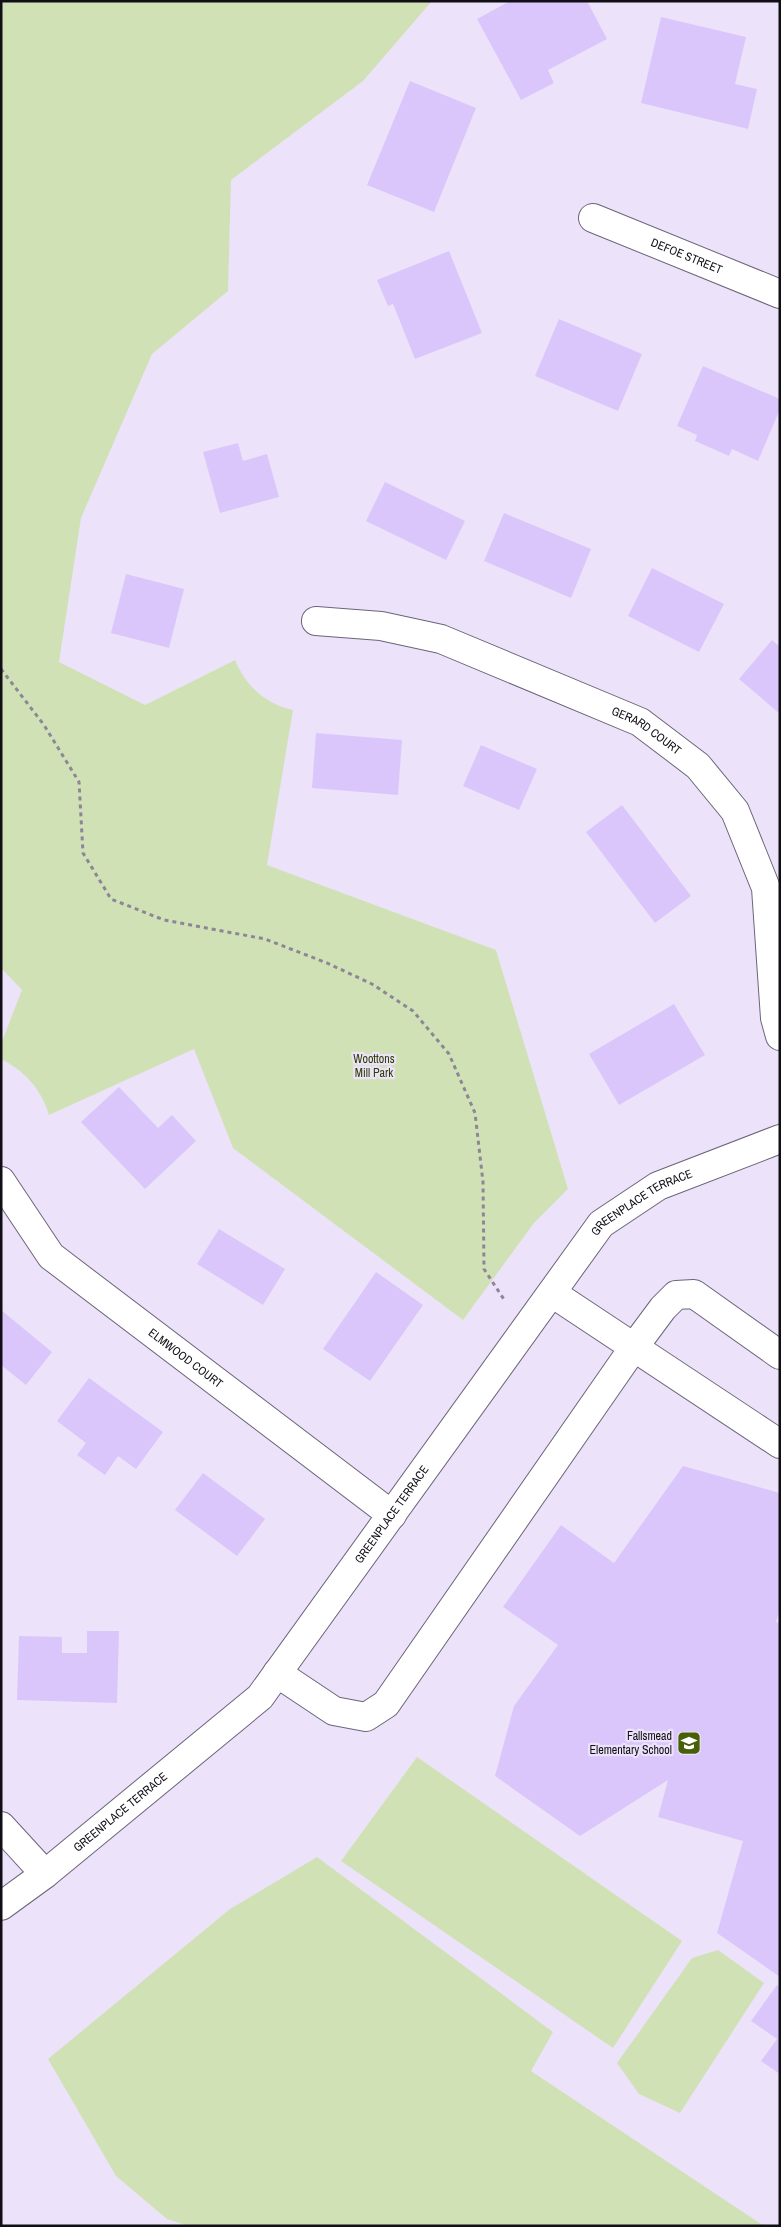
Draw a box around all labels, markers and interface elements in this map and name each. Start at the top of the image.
street label: DEFOE STREET [649,234,725,278]
street label: GERARD COURT [609,703,684,758]
park label: Woottons Mill Park [353,1051,395,1081]
street label: GREENPLACE TERRACE [587,1166,694,1239]
street label: ELMWOOD COURT [145,1325,226,1392]
street label: GREENPLACE TERRACE [351,1462,432,1567]
place label: Fallsmead Elementary School [589,1728,672,1758]
school or university icon: Fallsmead Elementary School [676,1730,702,1756]
street label: GREENPLACE TERRACE [70,1769,171,1855]

